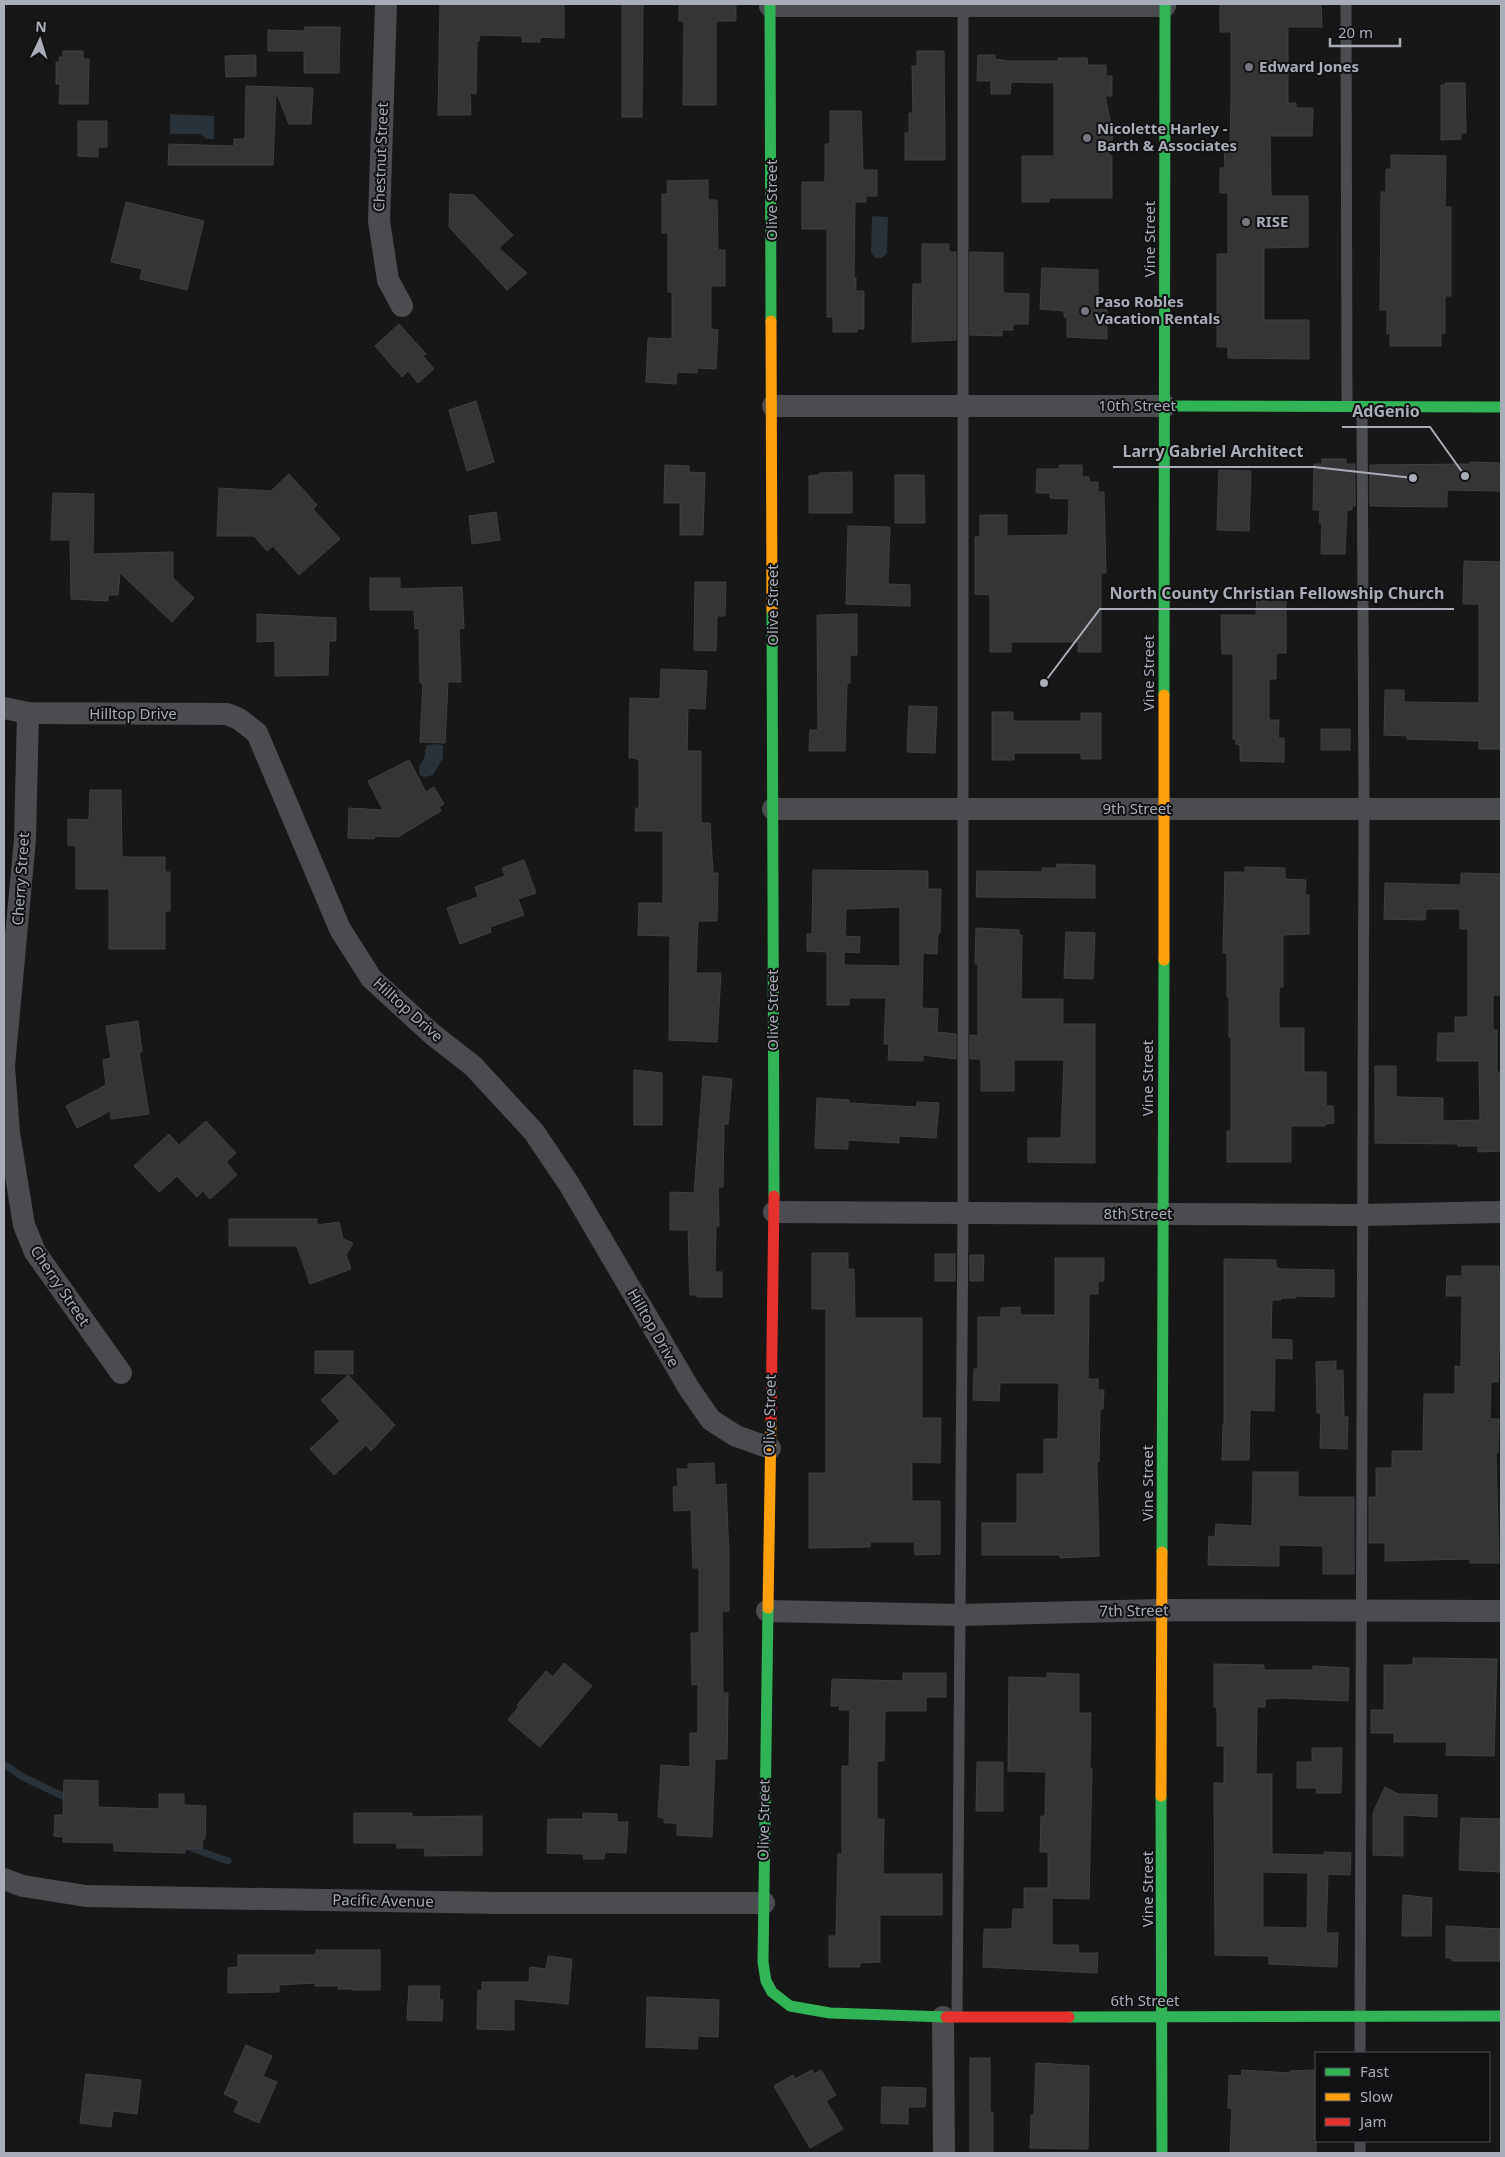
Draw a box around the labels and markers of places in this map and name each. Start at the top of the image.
place label: Edward Jones [1259,56,1359,76]
marker: Edward Jones [1243,61,1255,73]
place label: Nicolette Harley - Barth & Associates [1097,118,1237,155]
marker: Nicolette Harley - Barth & Associates [1081,132,1093,144]
place label: RISE [1256,211,1288,231]
marker: RISE [1240,216,1252,228]
place label: Paso Robles Vacation Rentals [1095,291,1220,328]
marker: Paso Robles Vacation Rentals [1079,305,1091,317]
callout: AdGenio [1342,396,1430,427]
callout: Larry Gabriel Architect [1113,436,1314,467]
callout: North County Christian Fellowship Church [1100,578,1454,609]

